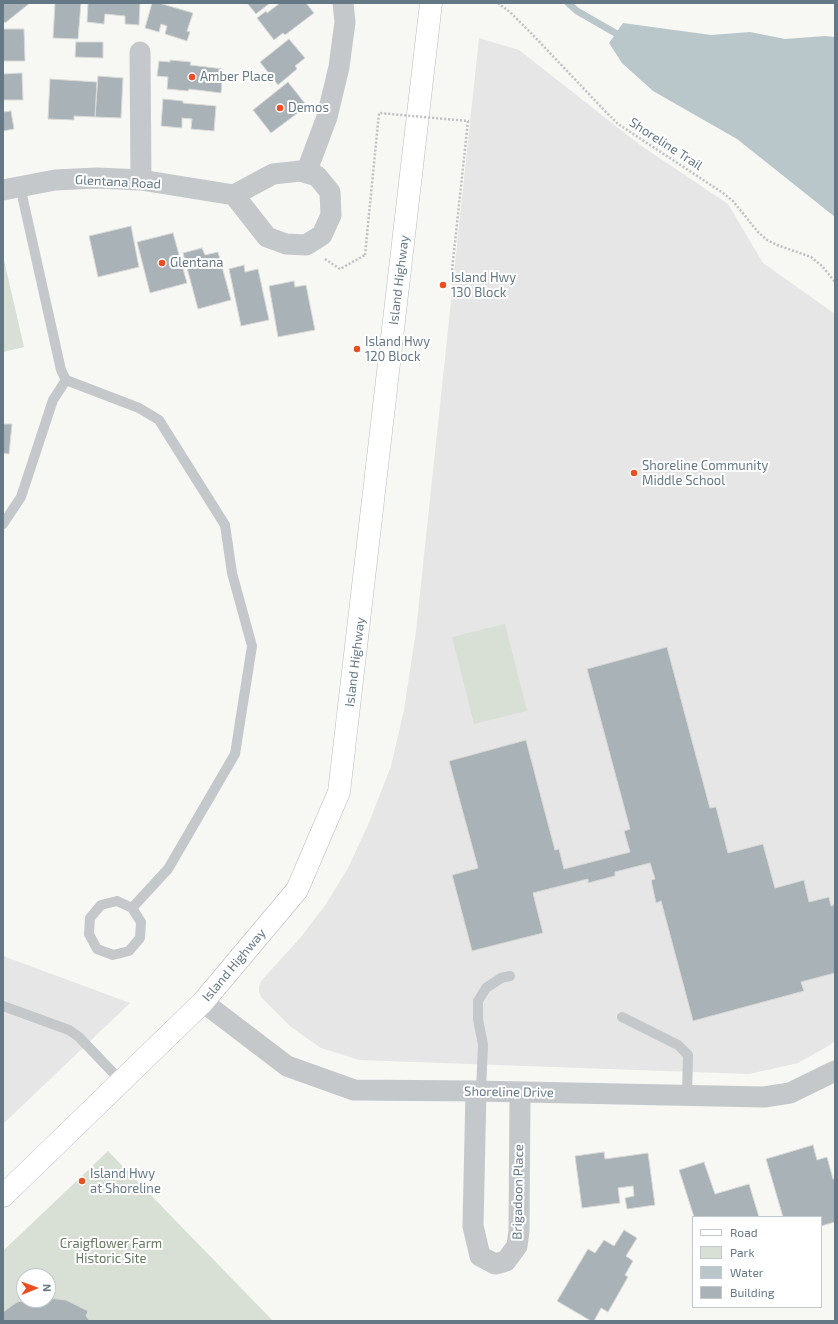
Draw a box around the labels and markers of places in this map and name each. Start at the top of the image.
place label: Amber Place [200,69,274,85]
marker: Amber Place [187,72,197,82]
place label: Demos [288,100,329,116]
marker: Demos [275,103,285,113]
place label: Glentana [170,255,223,271]
marker: Glentana [157,258,167,268]
place label: Island Hwy 130 Block [451,270,516,301]
marker: Island Hwy 130 Block [438,280,448,290]
place label: Island Hwy 120 Block [365,334,430,365]
marker: Island Hwy 120 Block [352,344,362,354]
place label: Shoreline Community Middle School [642,458,768,489]
marker: Shoreline Community Middle School [629,468,639,478]
place label: Island Hwy at Shoreline [90,1166,161,1197]
marker: Island Hwy at Shoreline [77,1176,87,1186]

